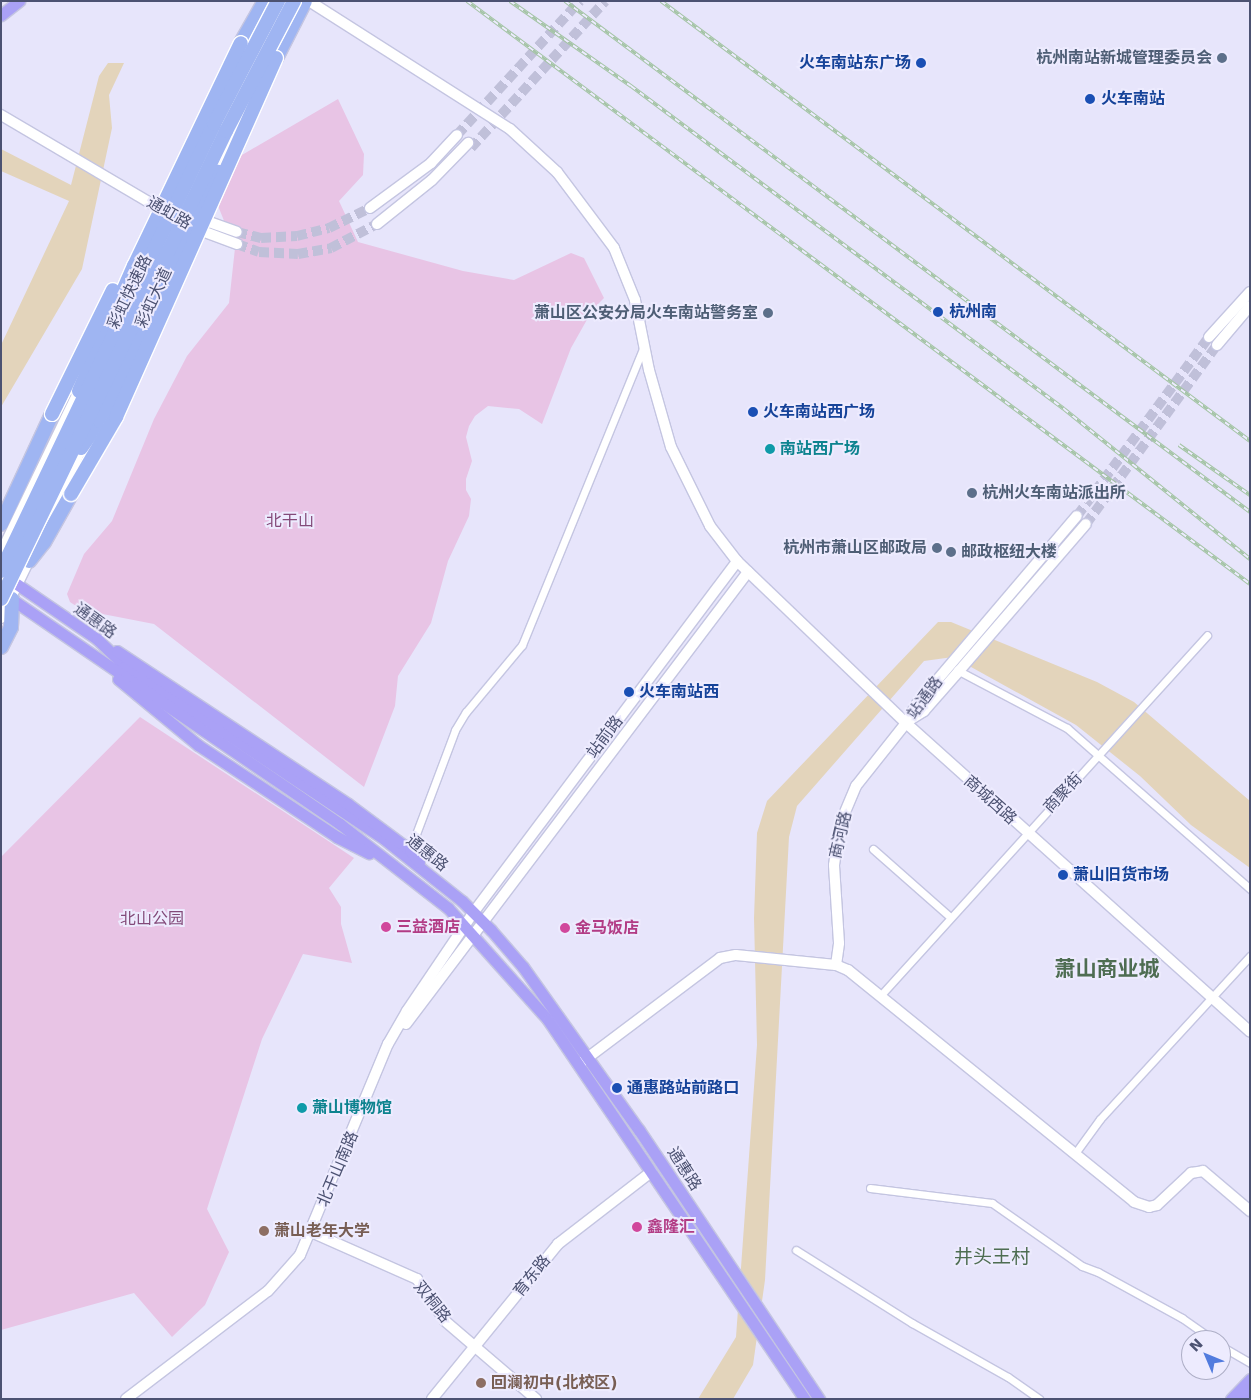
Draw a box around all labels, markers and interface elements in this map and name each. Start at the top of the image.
place label: 杭州南站新城管理委员会 [1036,48,1212,68]
marker: 杭州南站新城管理委员会 [1216,52,1228,64]
place label: 火车南站东广场 [799,53,911,73]
marker: 火车南站东广场 [915,57,927,69]
place label: 火车南站 [1101,89,1165,109]
marker: 火车南站 [1083,92,1097,106]
street label: 通虹路 [143,193,195,233]
street label: 彩虹快速路 [104,252,156,332]
street label: 彩虹大道 [132,265,176,331]
place label: 杭州南 [949,302,997,322]
place label: 萧山区公安分局火车南站警务室 [534,303,758,323]
marker: 杭州南 [931,305,945,319]
marker: 萧山区公安分局火车南站警务室 [762,307,774,319]
place label: 火车南站西广场 [763,402,875,422]
marker: 火车南站西广场 [747,406,759,418]
place label: 南站西广场 [780,439,860,459]
marker: 南站西广场 [764,443,776,455]
place label: 杭州火车南站派出所 [982,483,1126,503]
marker: 杭州火车南站派出所 [966,487,978,499]
park label: 北干山 [266,511,314,531]
place label: 杭州市萧山区邮政局 [783,538,927,558]
marker: 杭州市萧山区邮政局 [931,542,943,554]
place label: 邮政枢纽大楼 [961,542,1057,562]
marker: 邮政枢纽大楼 [945,546,957,558]
street label: 通惠路 [70,599,120,643]
street label: 站通路 [903,673,947,723]
place label: 火车南站西 [639,682,719,702]
marker: 火车南站西 [623,686,635,698]
street label: 站前路 [583,712,627,762]
street label: 商聚街 [1040,769,1086,817]
street label: 商城西路 [960,771,1020,829]
street label: 商河路 [826,809,856,861]
street label: 通惠路 [402,830,452,876]
place label: 萧山旧货市场 [1073,865,1169,885]
marker: 萧山旧货市场 [1057,869,1069,881]
park label: 北山公园 [120,909,184,929]
place label: 三益酒店 [396,917,460,937]
place label: 金马饭店 [575,918,639,938]
marker: 三益酒店 [380,921,392,933]
marker: 金马饭店 [559,922,571,934]
district label: 萧山商业城 [1055,956,1159,982]
place label: 通惠路站前路口 [627,1078,739,1098]
marker: 通惠路站前路口 [611,1082,623,1094]
place label: 萧山博物馆 [312,1098,392,1118]
marker: 萧山博物馆 [296,1102,308,1114]
street label: 北干山南路 [314,1128,362,1210]
street label: 通惠路 [663,1144,705,1194]
place label: 鑫隆汇 [647,1217,695,1237]
place label: 萧山老年大学 [274,1221,370,1241]
marker: 鑫隆汇 [631,1221,643,1233]
marker: 萧山老年大学 [258,1225,270,1237]
district label: 井头王村 [954,1246,1030,1268]
street label: 育东路 [509,1251,555,1301]
street label: 双桐路 [409,1277,455,1327]
north arrow [1181,1330,1231,1380]
text: N [1186,1335,1206,1355]
place label: 回澜初中(北校区) [491,1373,618,1393]
marker: 回澜初中(北校区) [475,1377,487,1389]

